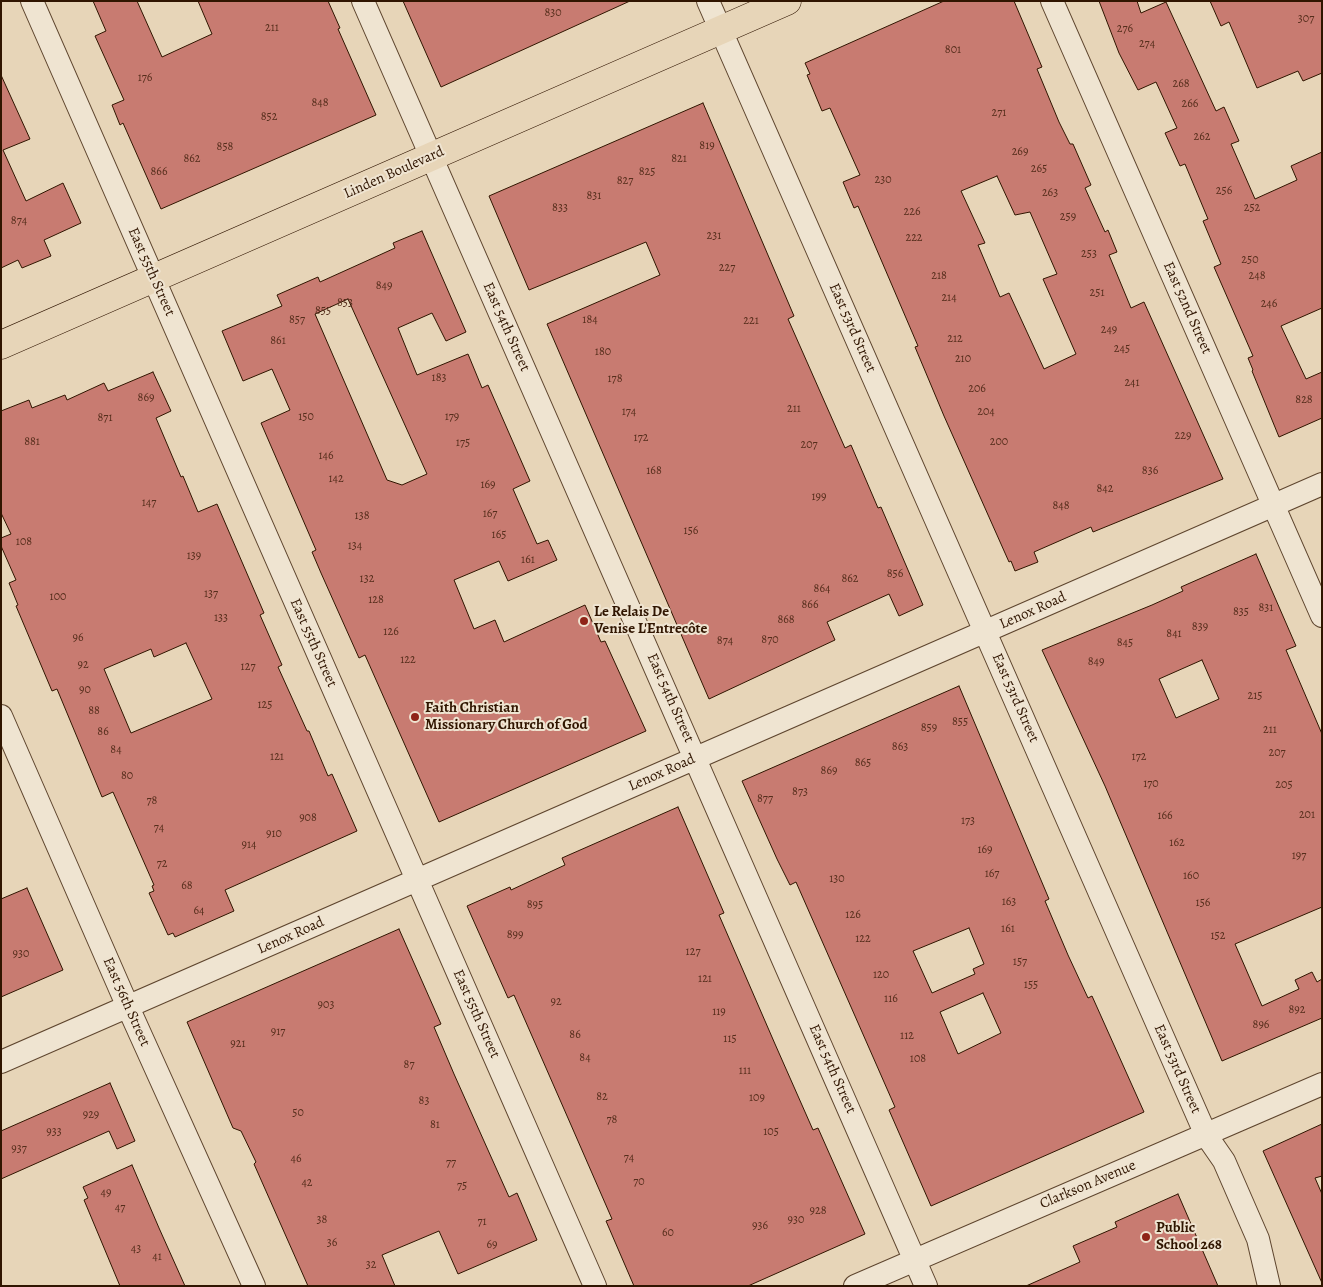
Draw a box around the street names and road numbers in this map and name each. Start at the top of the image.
street label: Linden Boulevard [341,143,447,203]
street label: East 55th Street [123,225,179,319]
street label: East 52nd Street [1159,259,1215,357]
street label: East 54th Street [478,280,534,374]
street label: East 53rd Street [824,281,880,375]
street label: Lenox Road [997,588,1069,634]
street label: East 55th Street [285,596,341,690]
street label: East 54th Street [642,651,698,745]
street label: East 53rd Street [987,651,1043,745]
street label: Lenox Road [626,750,698,796]
street label: Lenox Road [255,913,327,959]
street label: East 56th Street [98,955,154,1049]
street label: East 55th Street [448,967,504,1061]
street label: East 54th Street [804,1022,860,1116]
street label: East 53rd Street [1149,1022,1205,1116]
street label: Clarkson Avenue [1037,1157,1139,1213]

